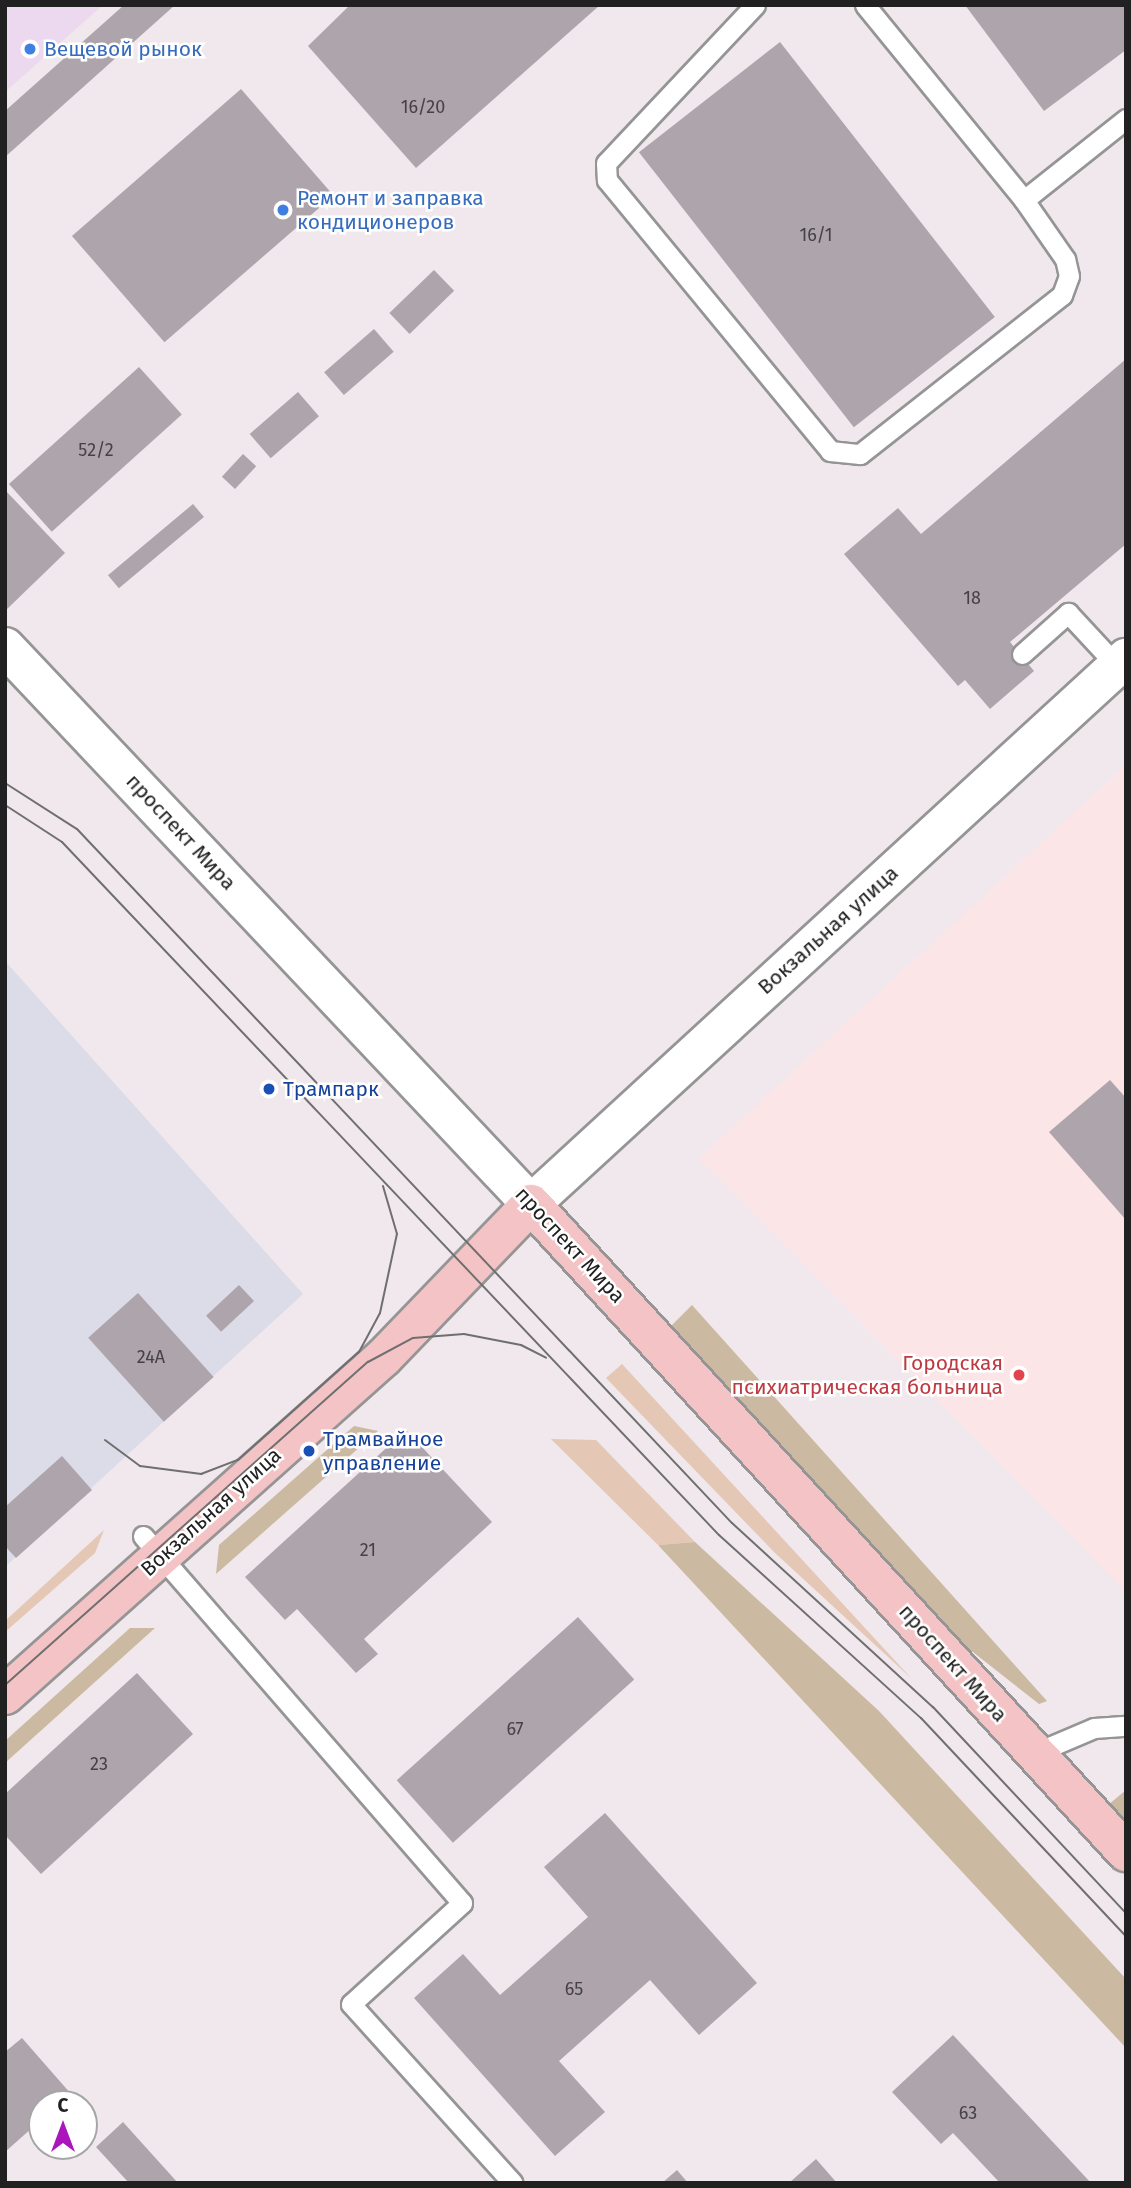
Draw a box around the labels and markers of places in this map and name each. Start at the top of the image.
place label: Вещевой рынок [44,36,202,62]
marker: Вещевой рынок [22,41,38,57]
place label: Ремонт и заправка кондиционеров [297,185,484,235]
marker: Ремонт и заправка кондиционеров [275,202,291,218]
place label: Трампарк [283,1076,379,1102]
marker: Трампарк [261,1081,277,1097]
place label: Городская психиатрическая больница [732,1350,1003,1400]
marker: Городская психиатрическая больница [1009,1365,1029,1385]
place label: Трамвайное управление [323,1426,443,1476]
marker: Трамвайное управление [301,1443,317,1459]

